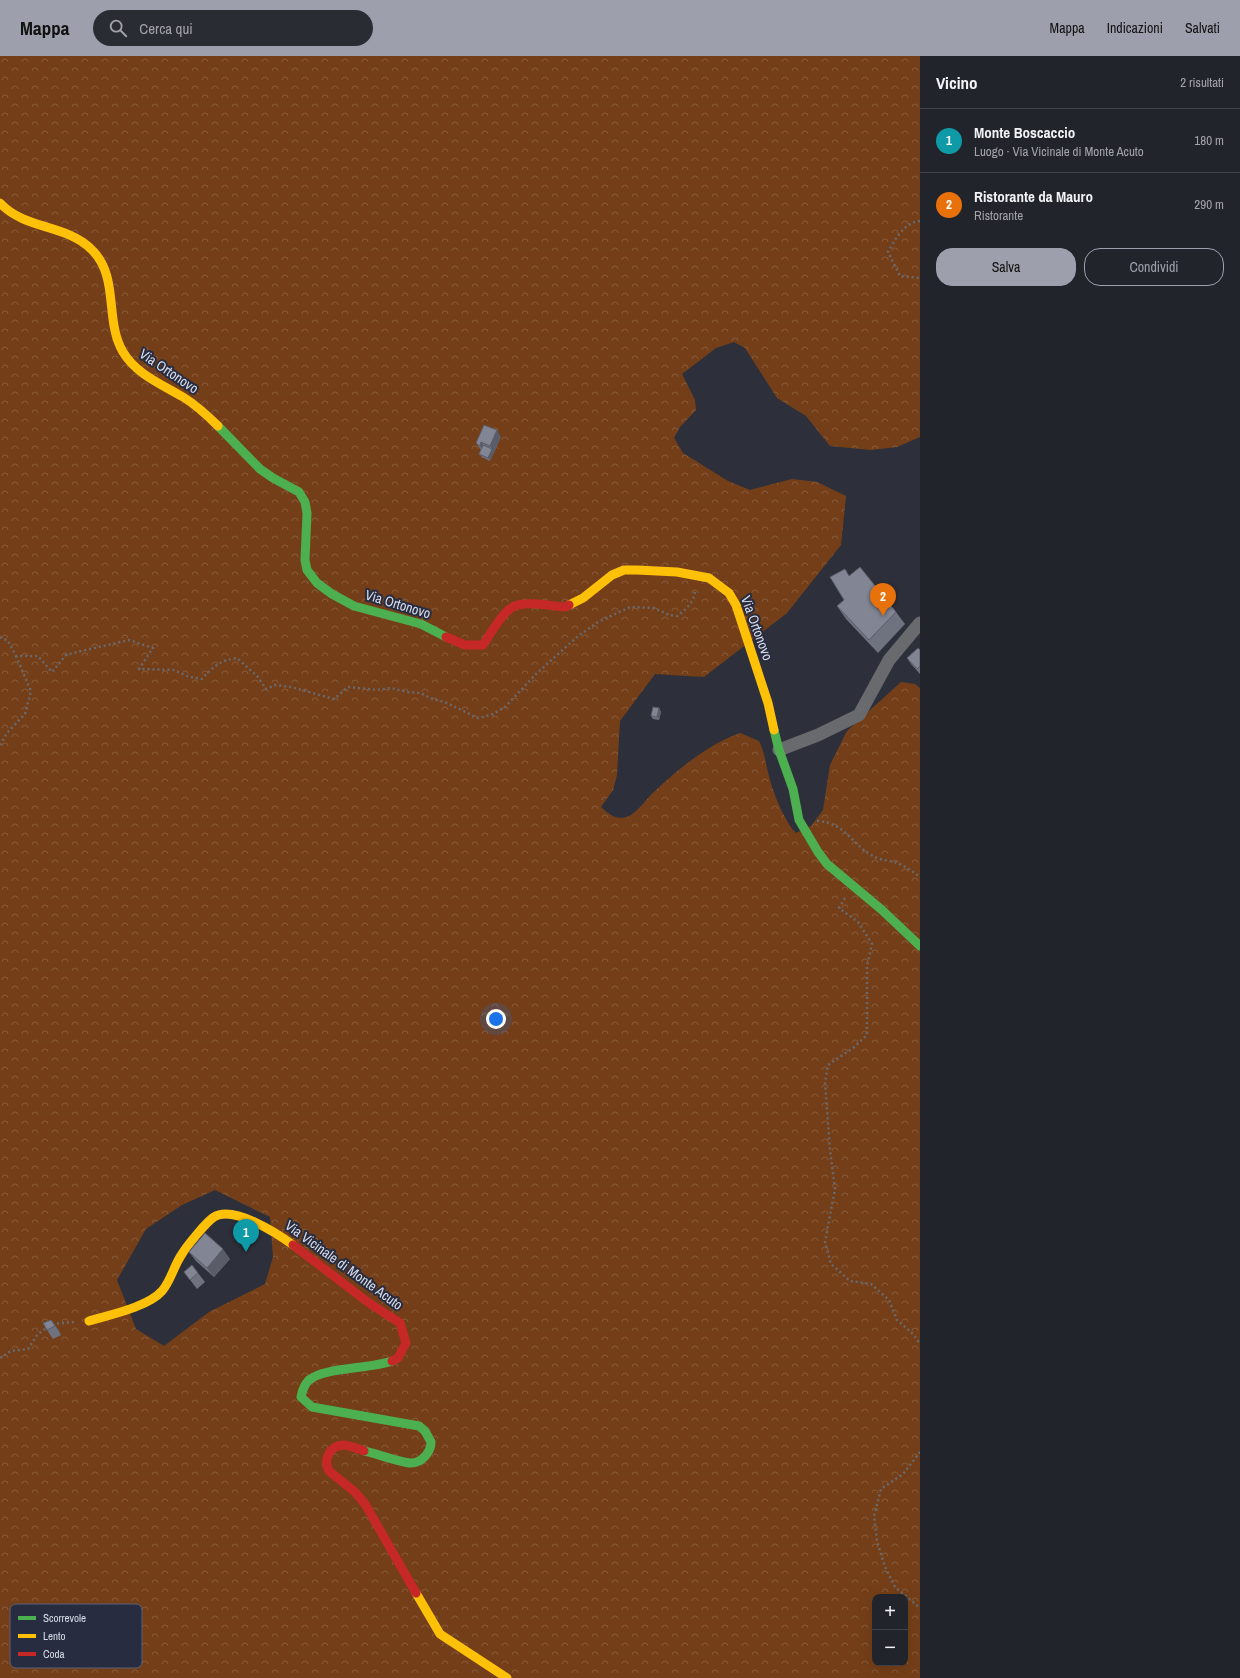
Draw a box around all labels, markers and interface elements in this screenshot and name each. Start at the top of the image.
search box [93,10,373,46]
text: Mappa [20,15,69,41]
icon: search [107,17,129,39]
text: Cerca qui [139,18,193,39]
text: Mappa [1050,19,1085,37]
text: Indicazioni [1107,19,1163,37]
text: Salvati [1185,19,1220,37]
text: Vicino [936,71,978,94]
text: 2 risultati [1180,74,1224,91]
text: Monte Boscaccio [974,122,1075,143]
text: 1 [946,132,952,149]
text: 180 m [1194,132,1224,149]
text: Luogo · Via Vicinale di Monte Acuto [974,143,1144,160]
text: Ristorante da Mauro [974,186,1093,207]
text: 2 [946,196,952,213]
text: 290 m [1194,196,1224,213]
text: Ristorante [974,207,1023,224]
button: Salva [936,248,1076,286]
button: Condividi [1084,248,1224,286]
street label: Via Ortonovo [136,345,202,397]
pin: 2 [870,583,896,616]
street label: Via Ortonovo [363,586,433,622]
street label: Via Ortonovo [737,593,777,663]
your location [486,1009,506,1029]
street label: Via Vicinale di Monte Acuto [282,1216,406,1314]
pin: 1 [233,1219,259,1252]
map controls [872,1594,908,1666]
button: + [872,1594,908,1630]
legend [10,1604,142,1668]
text: Scorrevole [43,1611,86,1625]
text: Lento [43,1629,66,1643]
button: − [872,1630,908,1666]
text: Coda [43,1647,65,1661]

